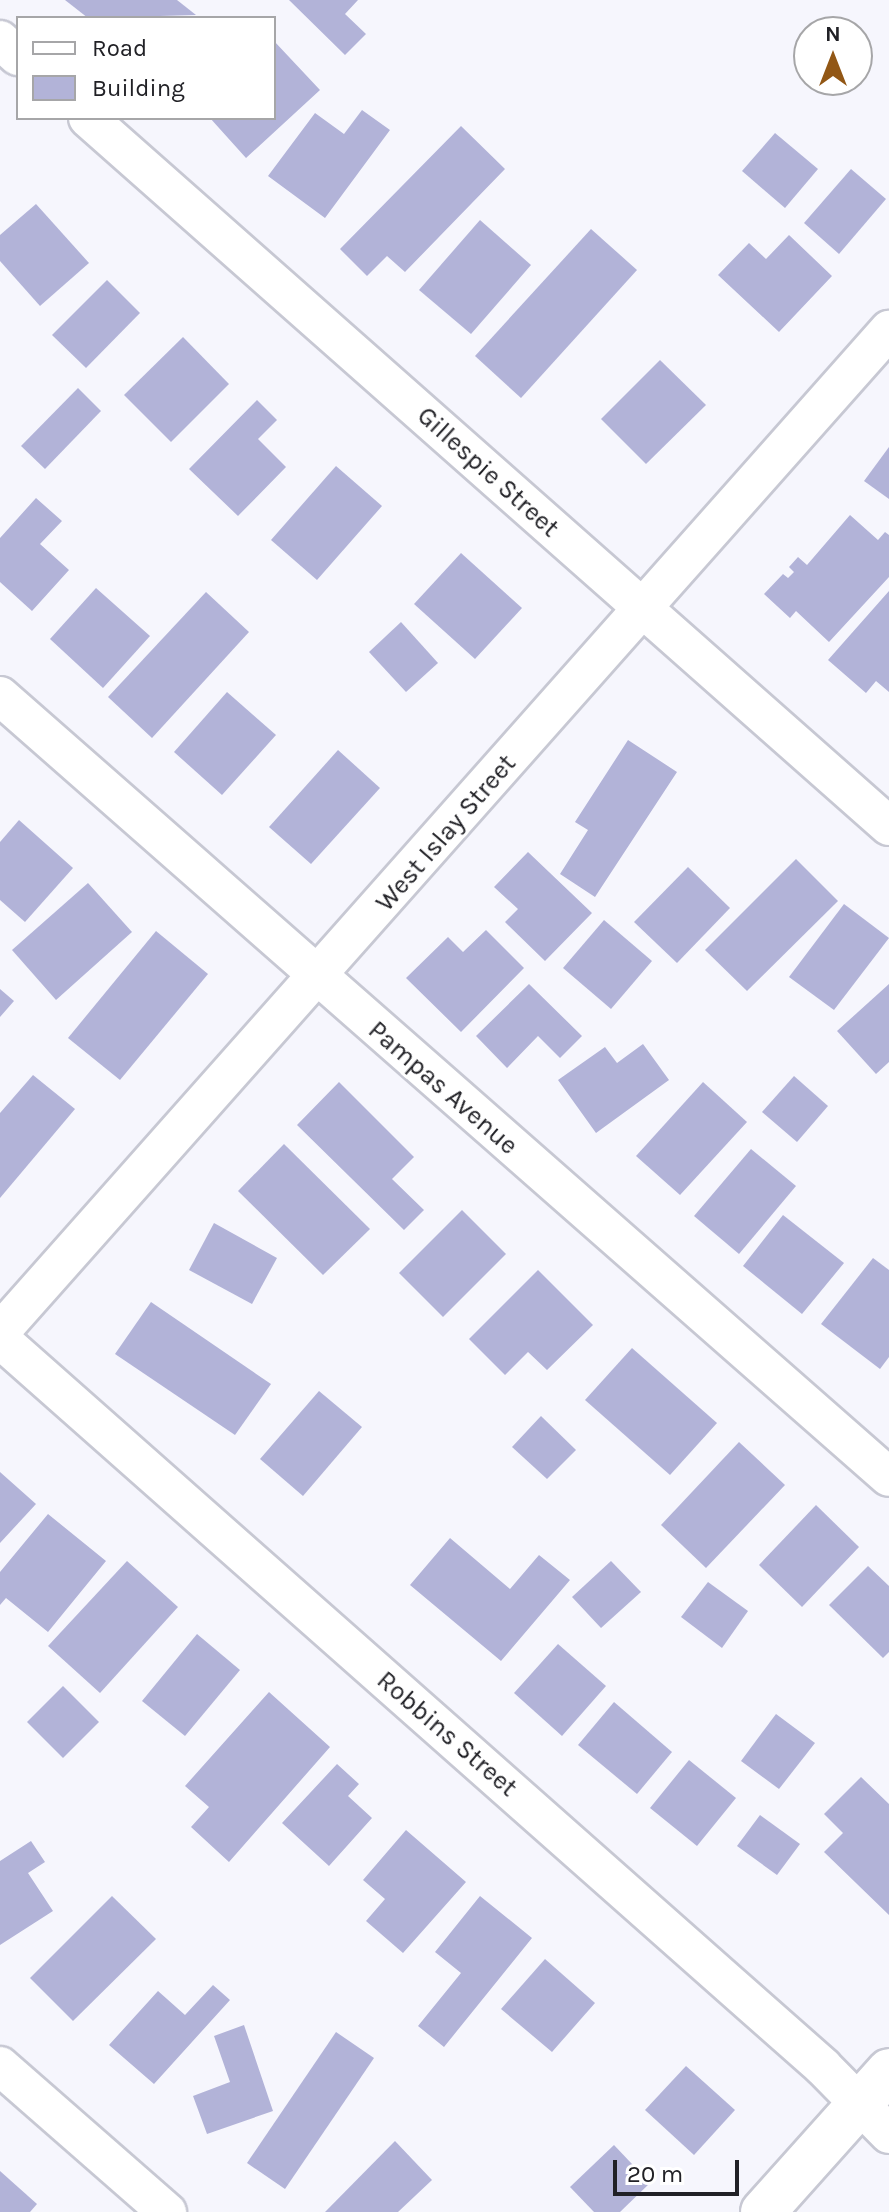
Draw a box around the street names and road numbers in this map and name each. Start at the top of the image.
street label: Gillespie Street [411,400,565,544]
street label: West Islay Street [369,748,523,918]
street label: Pampas Avenue [362,1015,524,1161]
street label: Robbins Street [371,1665,523,1803]

